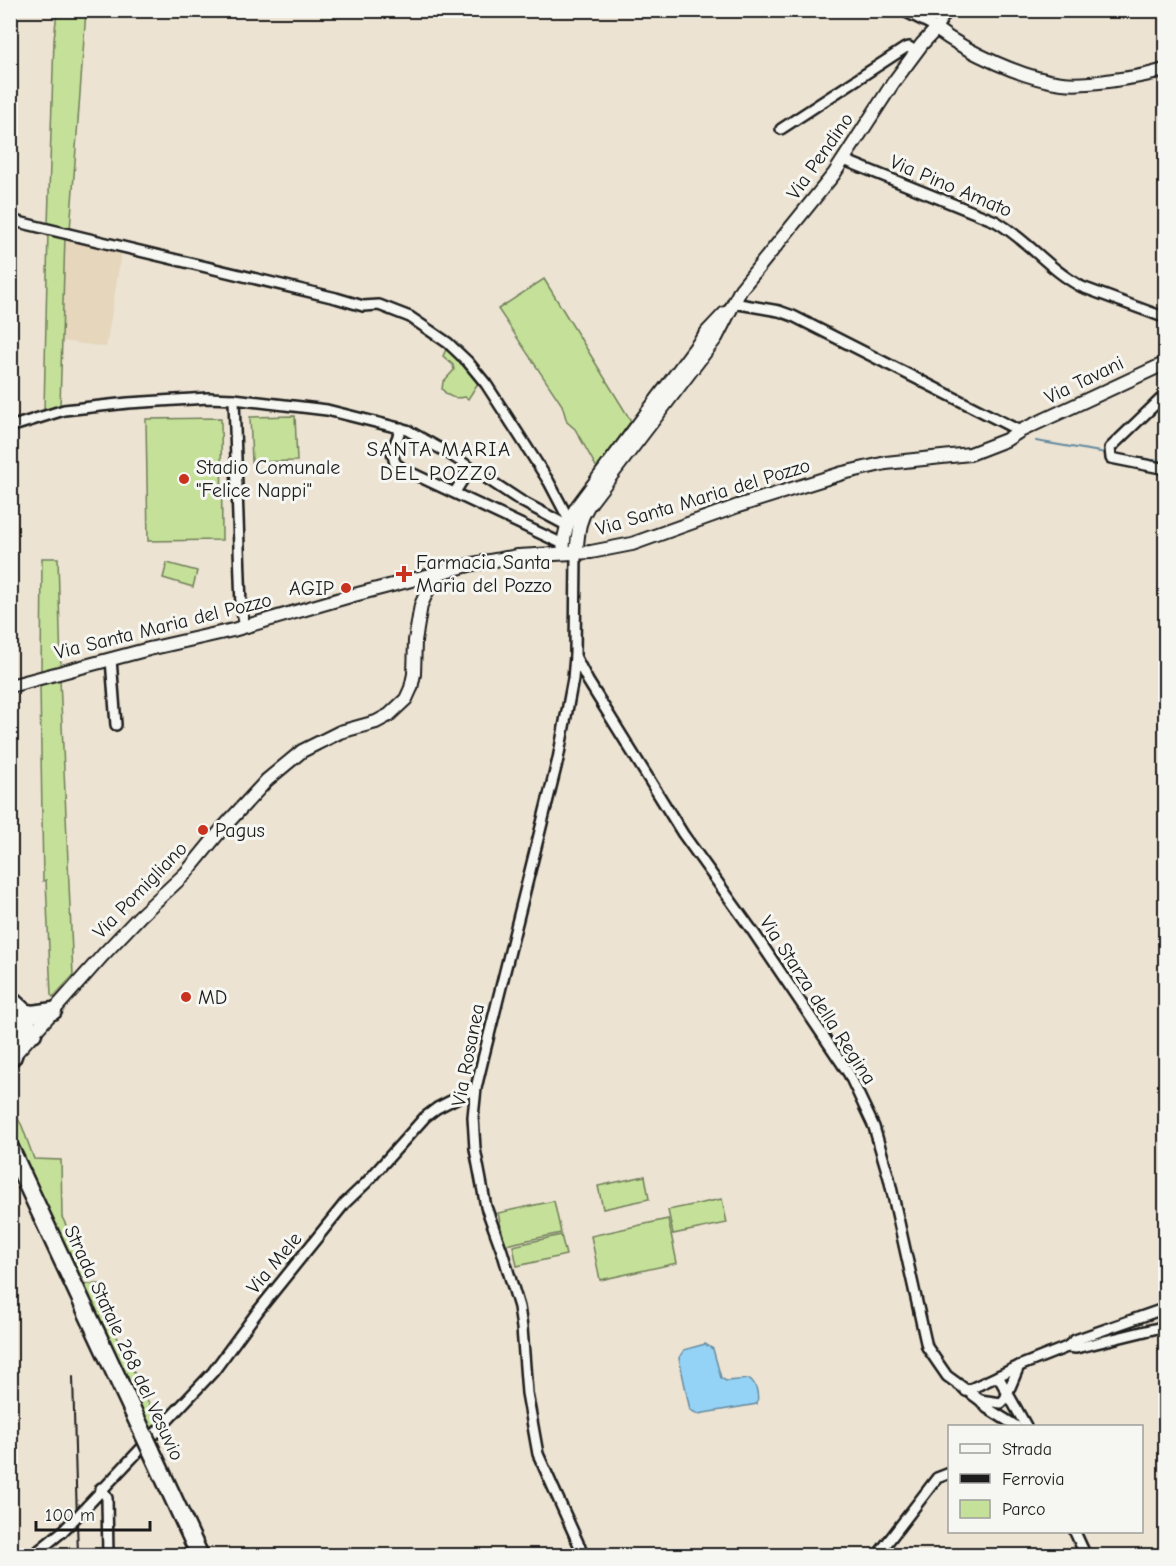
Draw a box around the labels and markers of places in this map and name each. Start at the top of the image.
place label: Stadio Comunale "Felice Nappi" [196,456,340,502]
marker: Stadio Comunale "Felice Nappi" [177,472,191,486]
place label: Farmacia Santa Maria del Pozzo [416,551,552,597]
marker: Farmacia Santa Maria del Pozzo [397,567,411,581]
place label: AGIP [289,577,334,600]
marker: AGIP [339,581,353,595]
place label: Pagus [215,819,265,842]
marker: Pagus [196,823,210,837]
place label: MD [198,986,227,1009]
marker: MD [179,990,193,1004]

